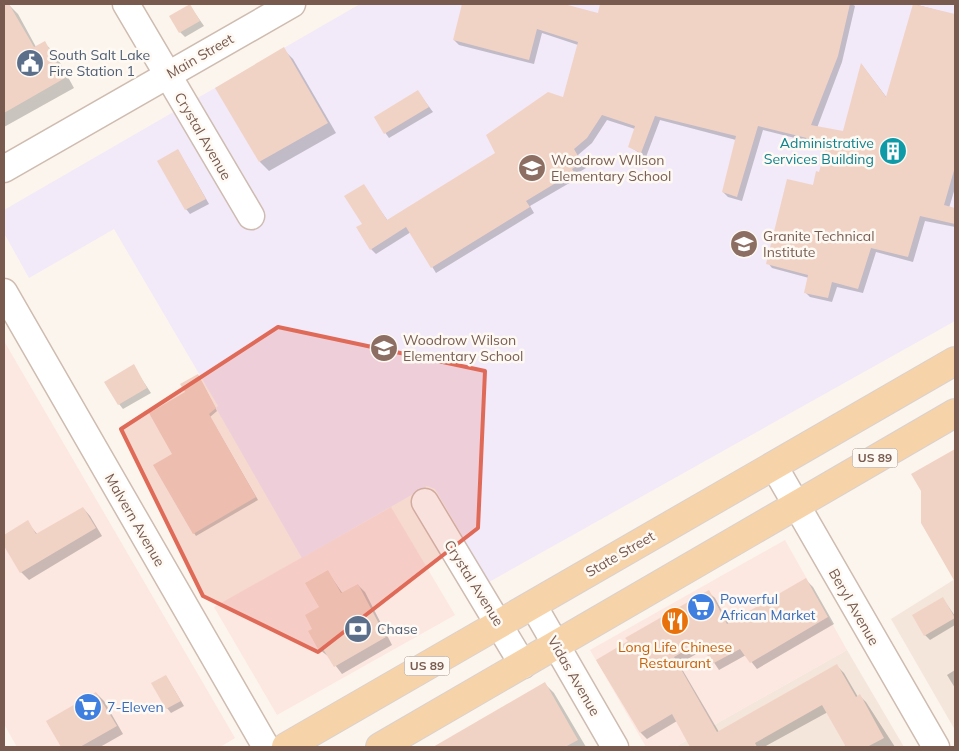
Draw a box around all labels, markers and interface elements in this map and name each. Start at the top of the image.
street label: Main Street [163,30,237,82]
place label: South Salt Lake Fire Station 1 [49,46,150,80]
public building icon: South Salt Lake Fire Station 1 [15,48,45,78]
street label: Crystal Avenue [171,89,235,183]
place label: Administrative Services Building [764,134,874,168]
building icon: Administrative Services Building [878,136,908,166]
place label: Woodrow WIlson Elementary School [551,151,671,185]
school or university icon: Woodrow WIlson Elementary School [517,153,547,183]
place label: Granite Technical Institute [763,227,875,261]
school or university icon: Granite Technical Institute [729,229,759,259]
place label: Woodrow Wilson Elementary School [403,331,523,365]
school or university icon: Woodrow Wilson Elementary School [369,333,399,363]
road number: US 89 [852,448,898,468]
street label: Malvern Avenue [101,470,169,570]
street label: State Street [582,527,658,581]
street label: Crystal Avenue [440,537,508,629]
street label: Beryl Avenue [825,565,883,649]
place label: Powerful African Market [720,590,816,624]
supermarket icon: Powerful African Market [686,592,716,622]
restaurant icon: Long Life Chinese Restaurant [660,606,690,636]
bank icon: Chase [343,614,373,644]
place label: Chase [377,620,418,638]
street label: Vidas Avenue [544,633,604,719]
place label: Long Life Chinese Restaurant [618,638,732,672]
road number: US 89 [404,656,450,676]
supermarket icon: 7-Eleven [73,692,103,722]
place label: 7-Eleven [107,698,164,716]

